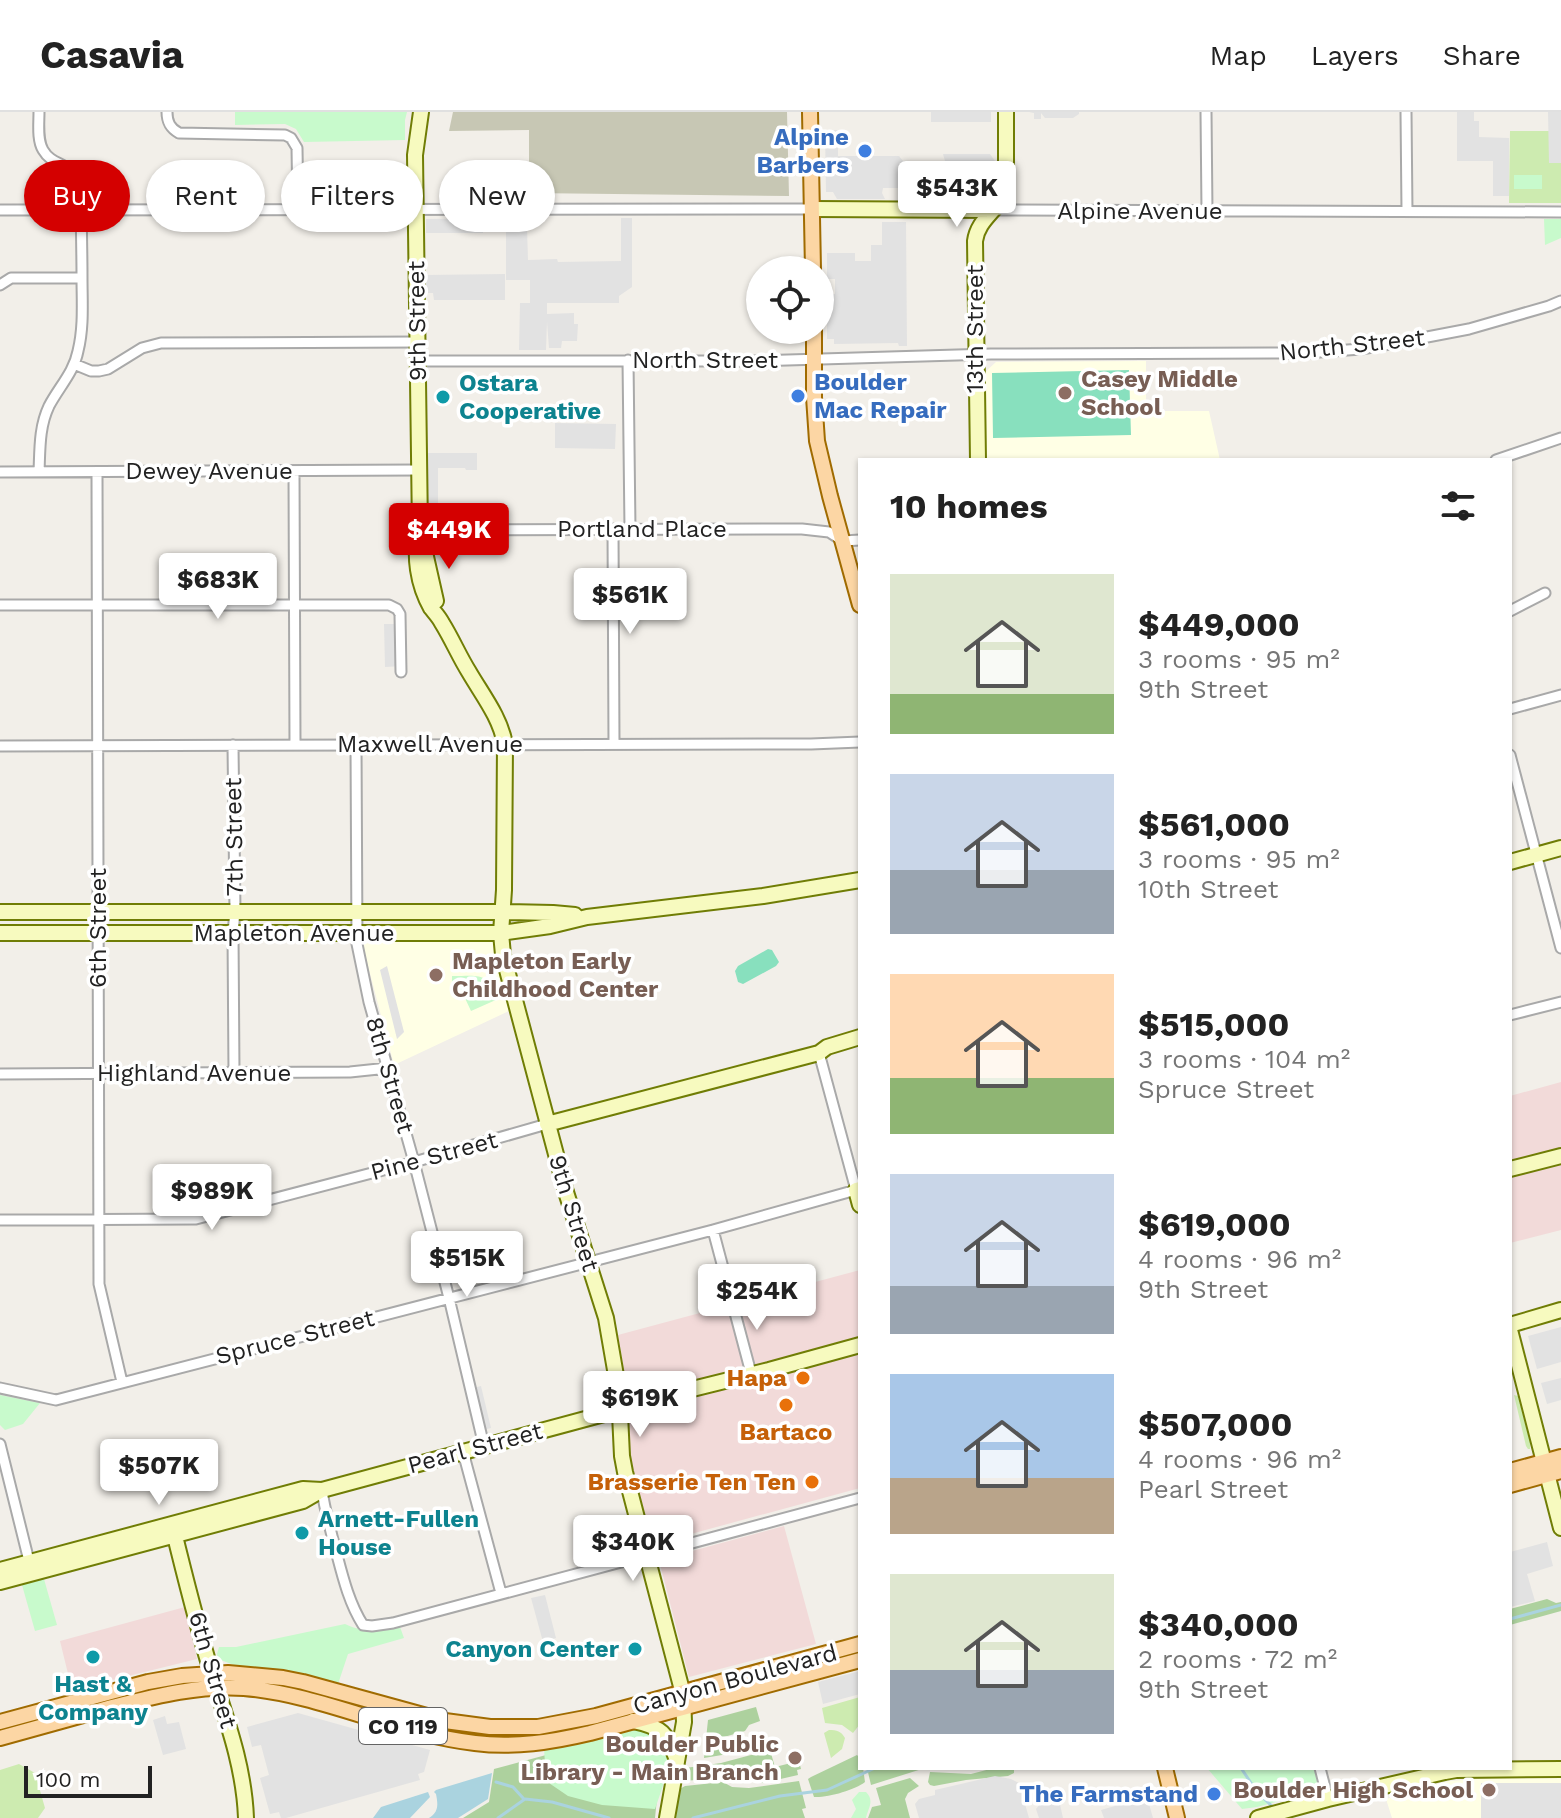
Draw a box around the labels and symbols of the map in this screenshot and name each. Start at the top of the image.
place label: Alpine Barbers [757,123,849,179]
marker: Alpine Barbers [856,142,874,160]
pin: $543K [901,161,1013,229]
street label: Alpine Avenue [1057,197,1223,225]
street label: 9th Street [402,261,432,381]
street label: 13th Street [961,265,989,393]
street label: North Street [1278,323,1426,367]
street label: North Street [632,346,778,374]
place label: Casey Middle School [1081,365,1238,421]
place label: Boulder Mac Repair [814,368,947,424]
place label: Ostara Cooperative [459,369,601,425]
marker: Casey Middle School [1056,384,1074,402]
marker: Boulder Mac Repair [789,387,807,405]
marker: Ostara Cooperative [434,388,452,406]
street label: Dewey Avenue [125,457,293,485]
pin: $449K [393,503,505,571]
street label: Portland Place [557,515,727,543]
pin: $683K [162,553,274,621]
pin: $561K [574,568,686,636]
street label: Maxwell Avenue [337,730,523,758]
street label: 7th Street [219,777,249,897]
street label: 6th Street [84,868,112,988]
street label: Mapleton Avenue [193,919,395,947]
place label: Mapleton Early Childhood Center [452,947,659,1003]
marker: Mapleton Early Childhood Center [427,966,445,984]
street label: 8th Street [360,1013,420,1137]
street label: Highland Avenue [97,1059,291,1087]
street label: Pine Street [368,1126,500,1186]
street label: 9th Street [543,1151,605,1275]
pin: $989K [156,1164,268,1232]
pin: $515K [411,1231,523,1299]
pin: $254K [701,1264,813,1332]
street label: Spruce Street [213,1304,377,1370]
place label: Hapa [727,1364,787,1392]
marker: Hapa [794,1369,812,1387]
pin: $619K [584,1371,696,1439]
marker: Bartaco [777,1396,795,1414]
street label: Pearl Street [404,1417,546,1479]
place label: Bartaco [740,1418,832,1446]
pin: $507K [103,1439,215,1507]
place label: Brasserie Ten Ten [587,1468,796,1496]
marker: Brasserie Ten Ten [803,1473,821,1491]
place label: Arnett-Fullen House [318,1505,479,1561]
pin: $340K [577,1515,689,1583]
marker: Arnett-Fullen House [293,1524,311,1542]
street label: 6th Street [183,1608,243,1732]
place label: Canyon Center [445,1635,620,1663]
street label: Canyon Boulevard [630,1638,840,1720]
marker: Canyon Center [626,1640,644,1658]
marker: Hast & Company [84,1648,102,1666]
place label: Hast & Company [38,1670,148,1726]
road number: CO 119 [359,1708,447,1744]
place label: Boulder Public Library - Main Branch [520,1730,779,1786]
marker: Boulder Public Library - Main Branch [786,1749,804,1767]
scale bar [24,1762,152,1798]
place label: Boulder High School [1233,1776,1473,1804]
place label: The Farmstand [1019,1780,1198,1808]
marker: Boulder High School [1480,1781,1498,1799]
marker: The Farmstand [1205,1785,1223,1803]

